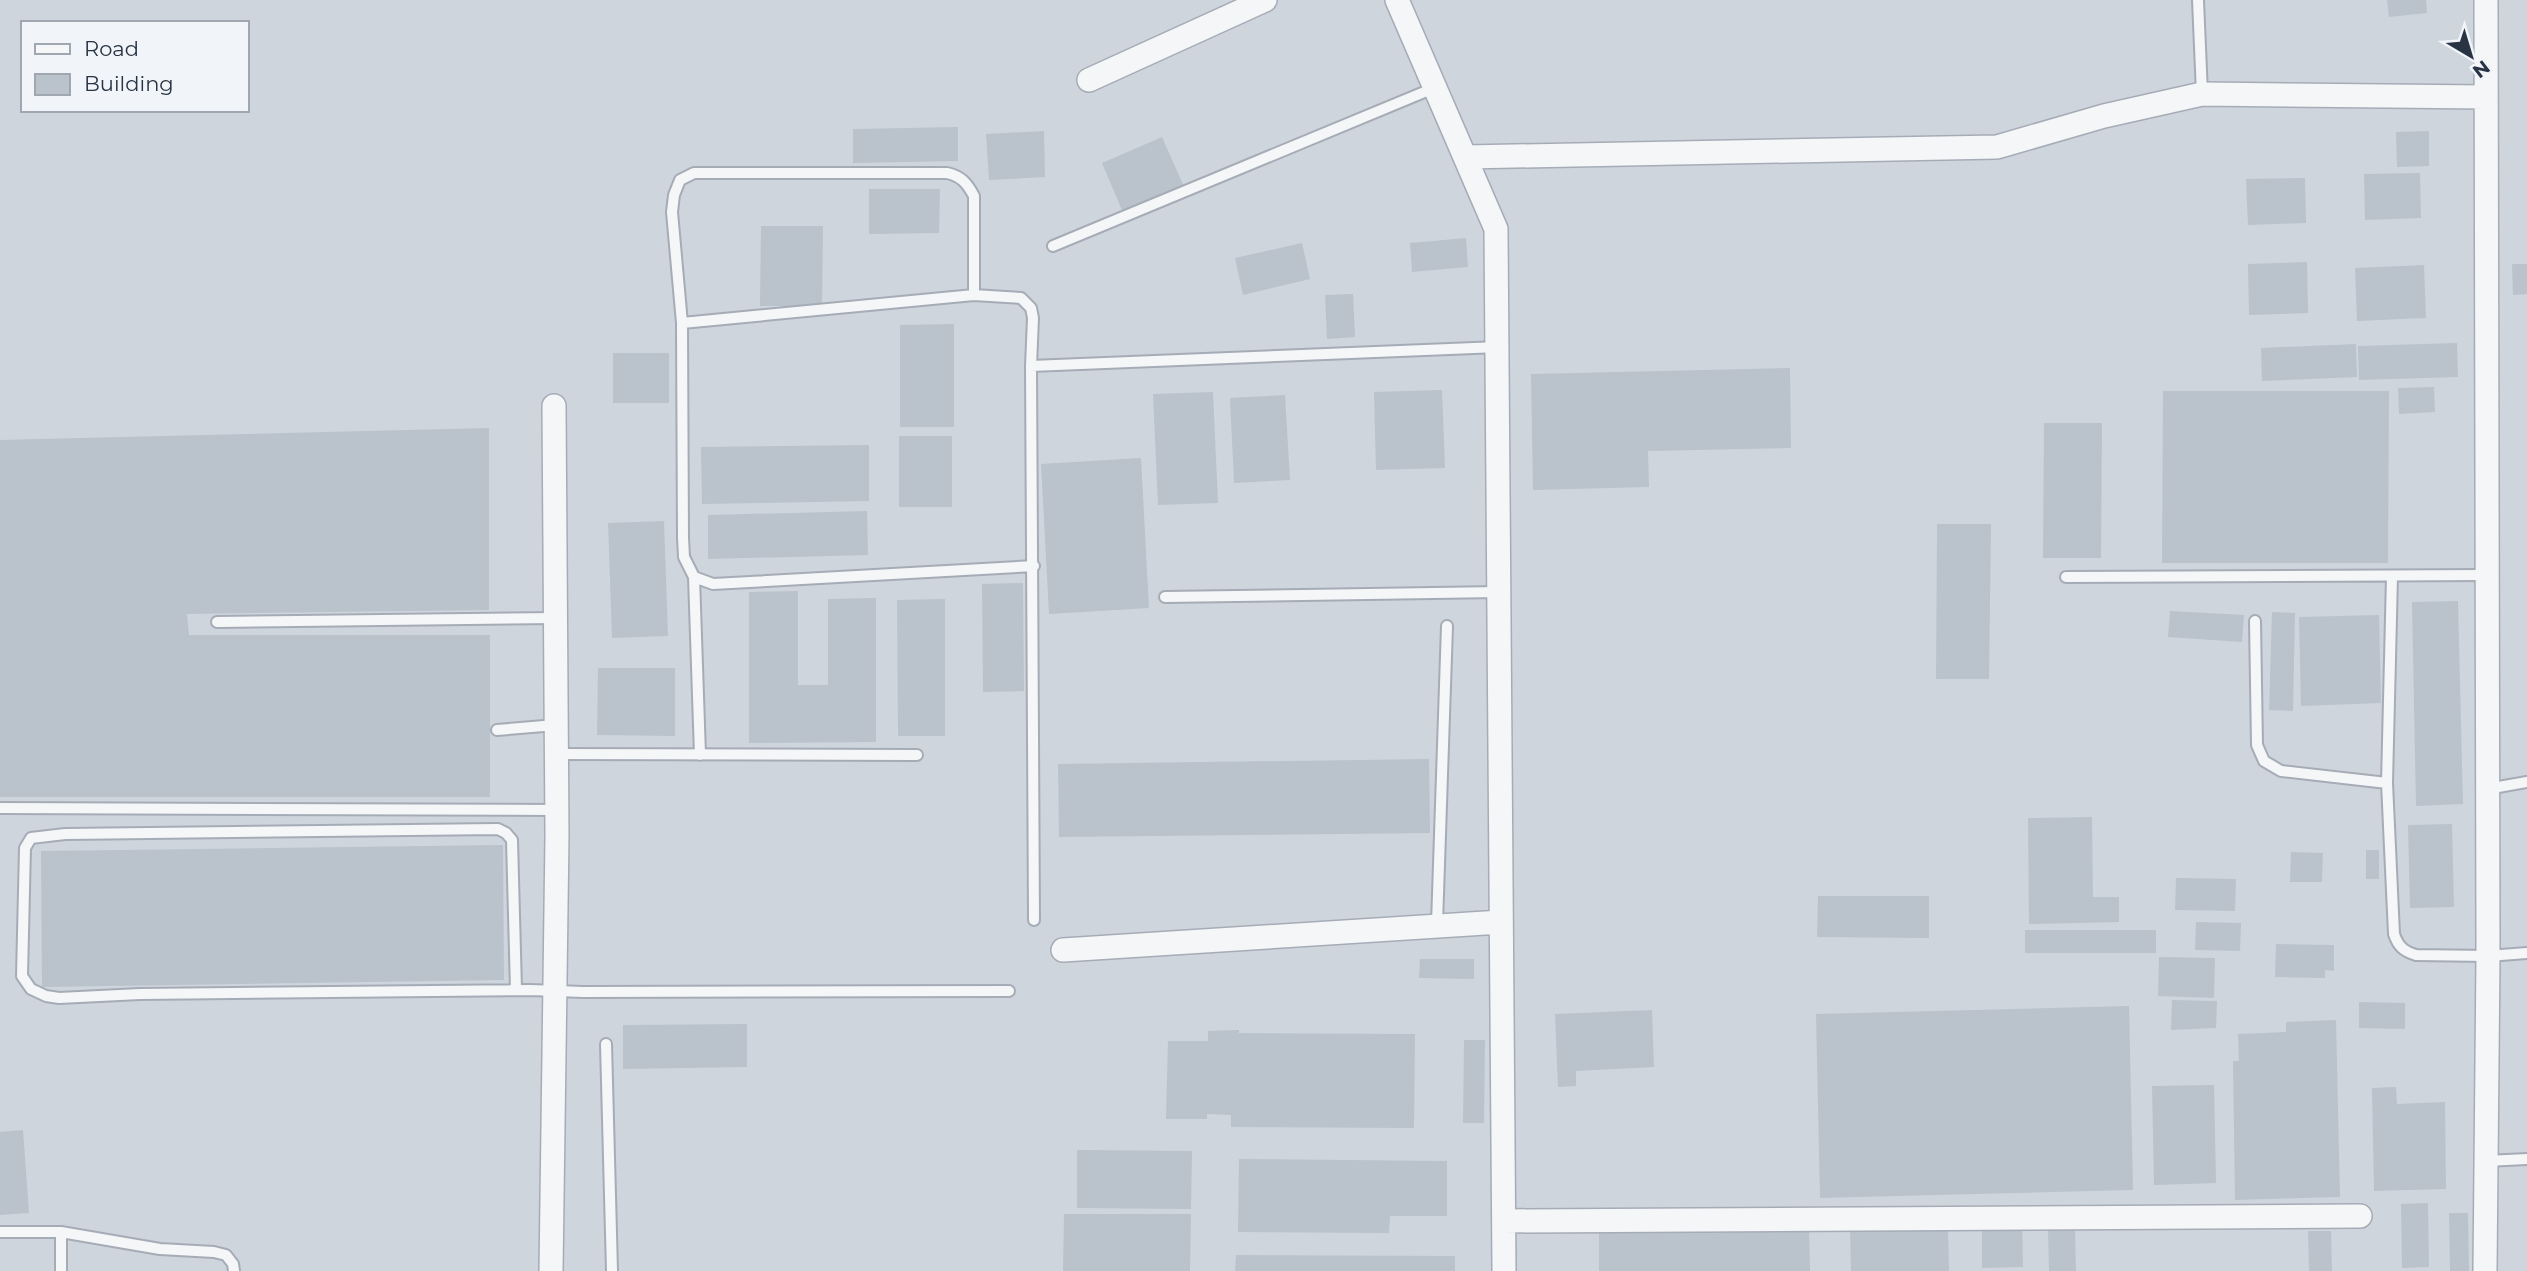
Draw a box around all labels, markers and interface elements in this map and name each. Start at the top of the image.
legend [21,21,248,112]
north arrow [2436,21,2506,91]
text: Road [84,36,139,61]
text: N [2468,55,2494,83]
text: Building [84,71,174,96]

